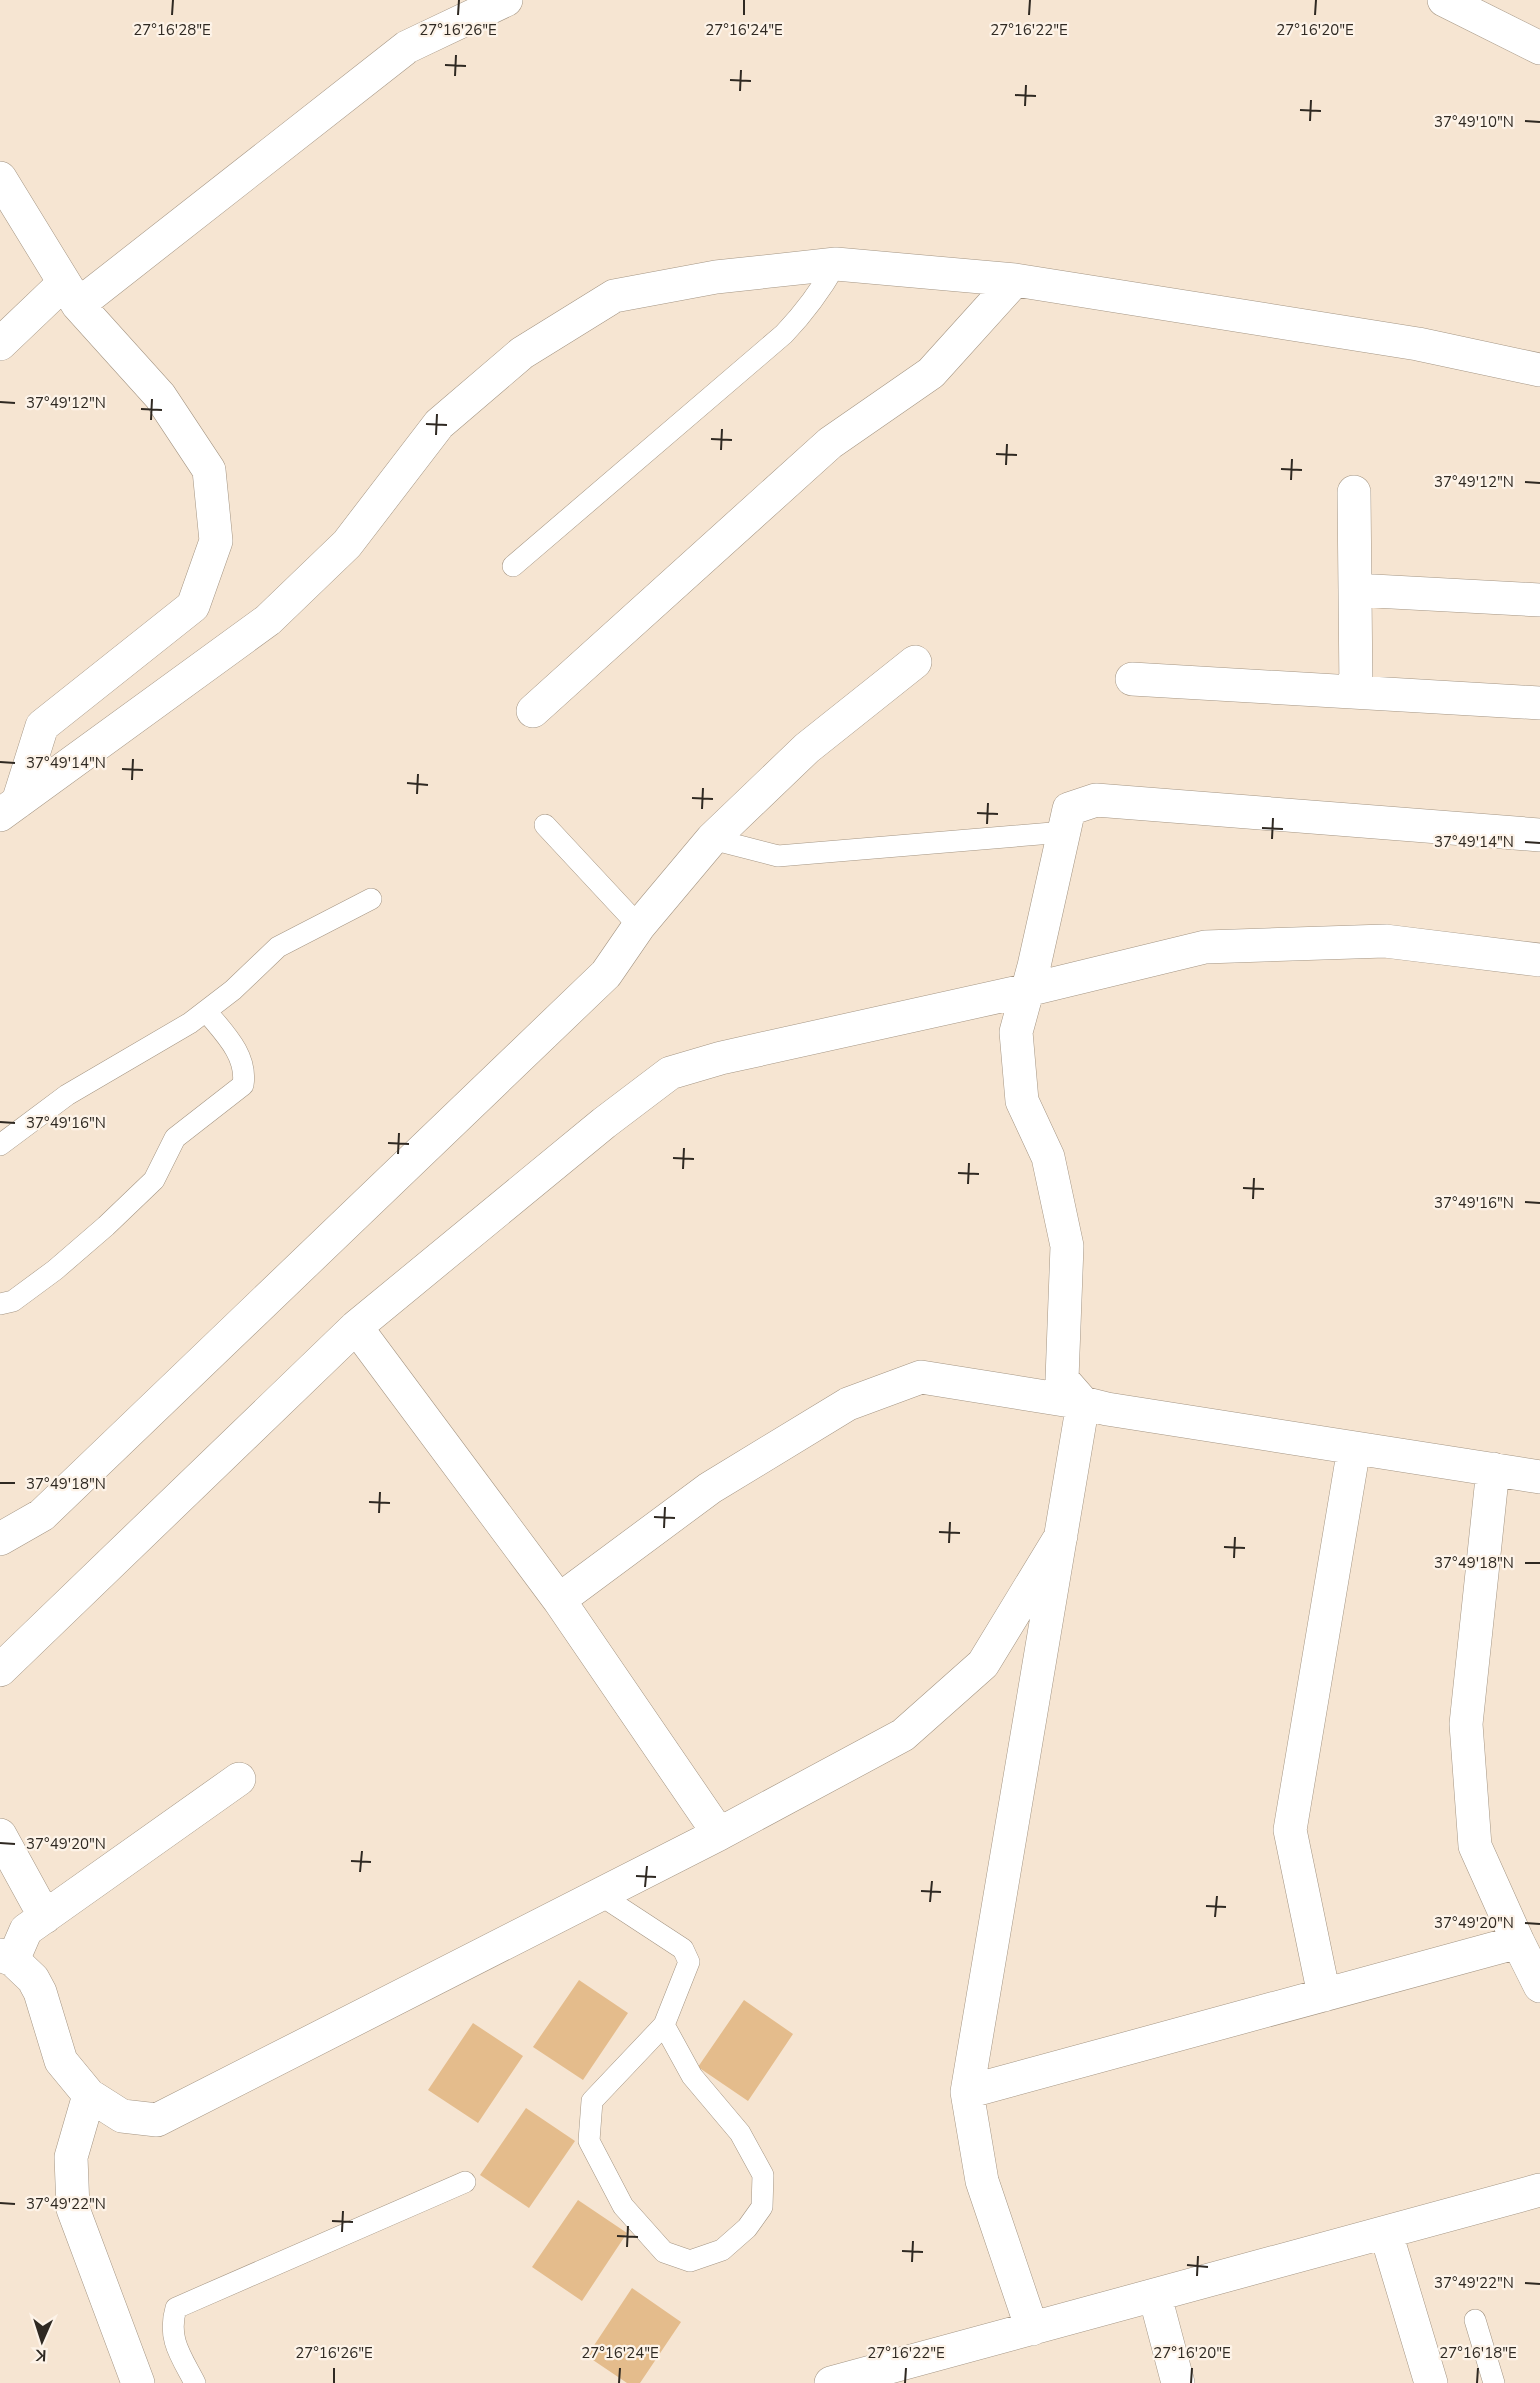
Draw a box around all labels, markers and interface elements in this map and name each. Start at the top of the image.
text: 27°16'28"E [133,20,211,40]
text: 27°16'26"E [419,20,497,40]
text: 27°16'24"E [705,20,783,40]
text: 27°16'22"E [990,20,1068,40]
text: 27°16'20"E [1276,20,1354,40]
text: 37°49'10"N [1434,112,1514,132]
text: 37°49'12"N [26,393,106,413]
text: 37°49'12"N [1434,472,1514,492]
text: 37°49'14"N [26,753,106,773]
text: 37°49'14"N [1434,832,1514,852]
text: 37°49'16"N [26,1113,106,1133]
text: 37°49'16"N [1434,1193,1514,1213]
text: 37°49'18"N [26,1474,106,1494]
text: 37°49'18"N [1434,1553,1514,1573]
text: 37°49'20"N [26,1834,106,1854]
text: 37°49'20"N [1434,1913,1514,1933]
text: 37°49'22"N [26,2194,106,2214]
text: 37°49'22"N [1434,2273,1514,2293]
north arrow [12,2311,72,2371]
text: 27°16'26"E [295,2343,373,2363]
text: 27°16'24"E [581,2343,659,2363]
text: 27°16'22"E [867,2343,945,2363]
text: 27°16'20"E [1153,2343,1231,2363]
text: 27°16'18"E [1439,2343,1517,2363]
text: K [34,2344,47,2366]

